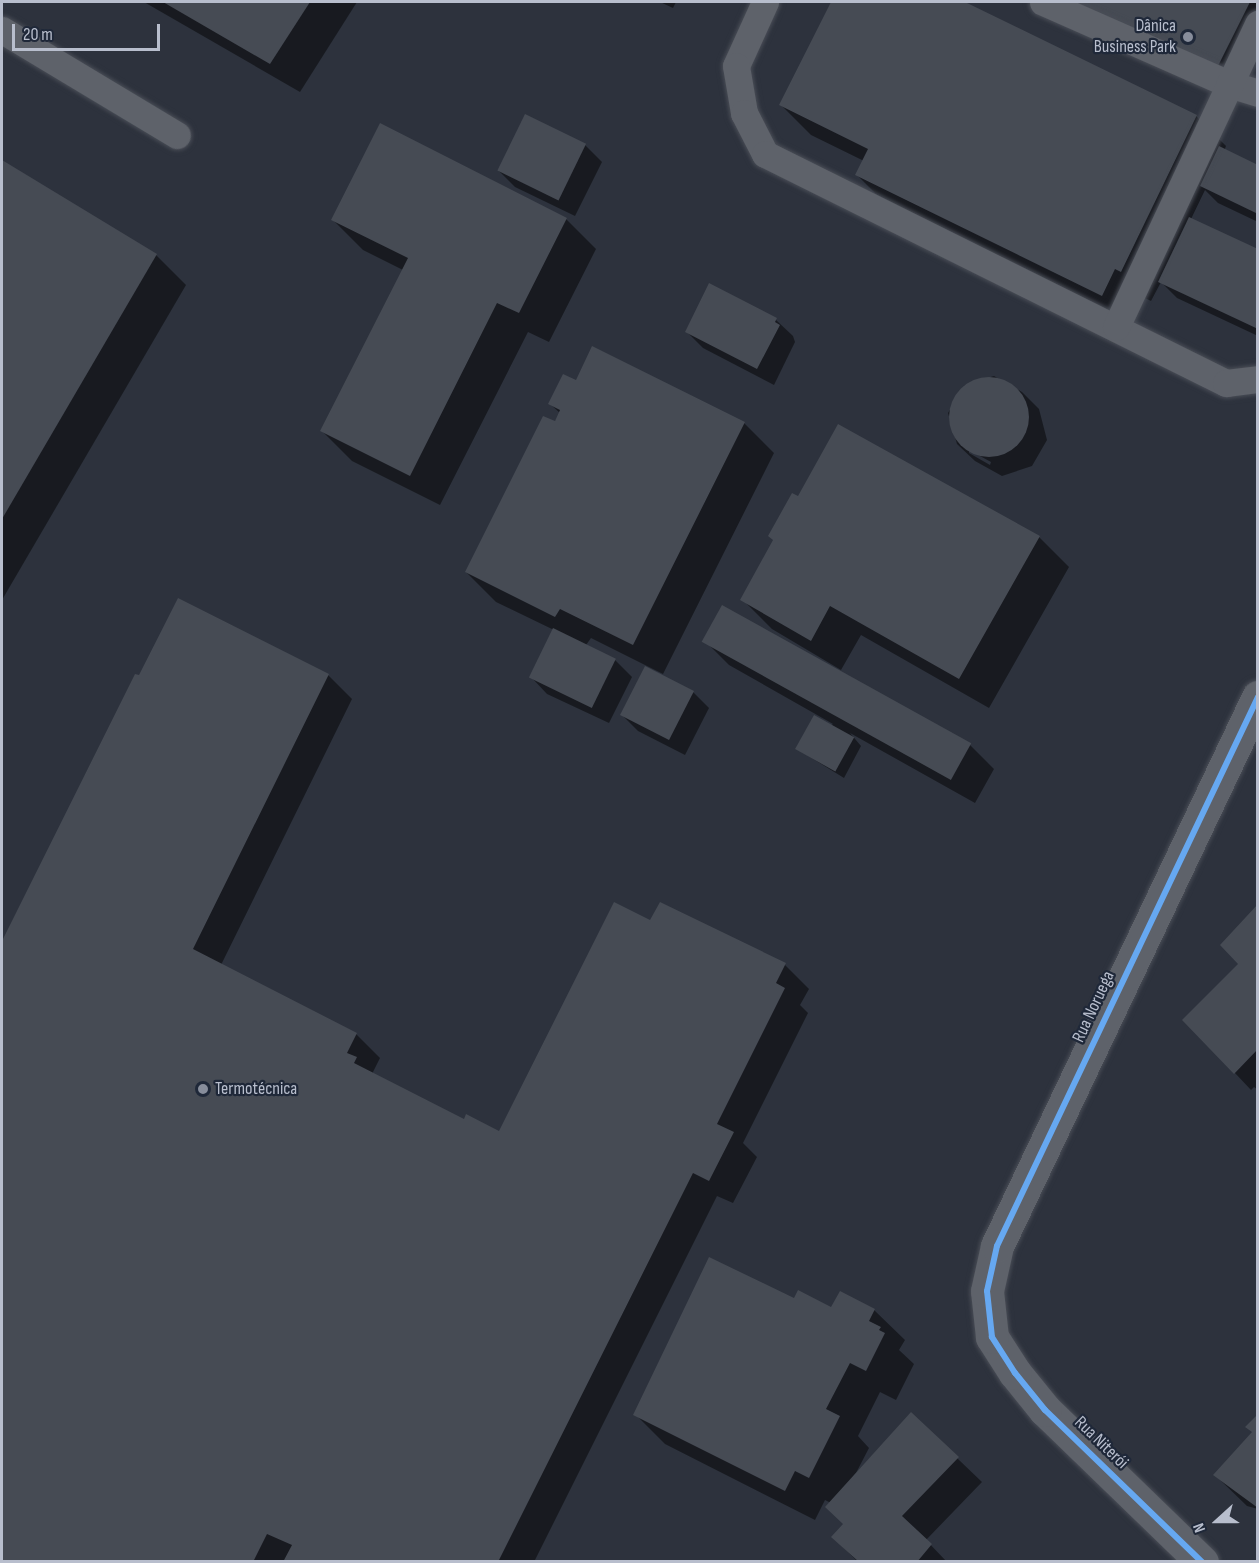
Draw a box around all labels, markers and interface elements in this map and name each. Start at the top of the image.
scale bar [15,12,164,50]
place label: Dânica Business Park [1094,16,1176,58]
text: 20 m [23,24,53,45]
marker: Dânica Business Park [1181,30,1195,44]
street label: Rua Noruega [1068,968,1120,1046]
place label: Termotécnica [215,1078,297,1100]
marker: Termotécnica [196,1082,210,1096]
street label: Rua Niterói [1070,1412,1132,1474]
north arrow [1187,1491,1247,1551]
text: N [1189,1520,1210,1535]

